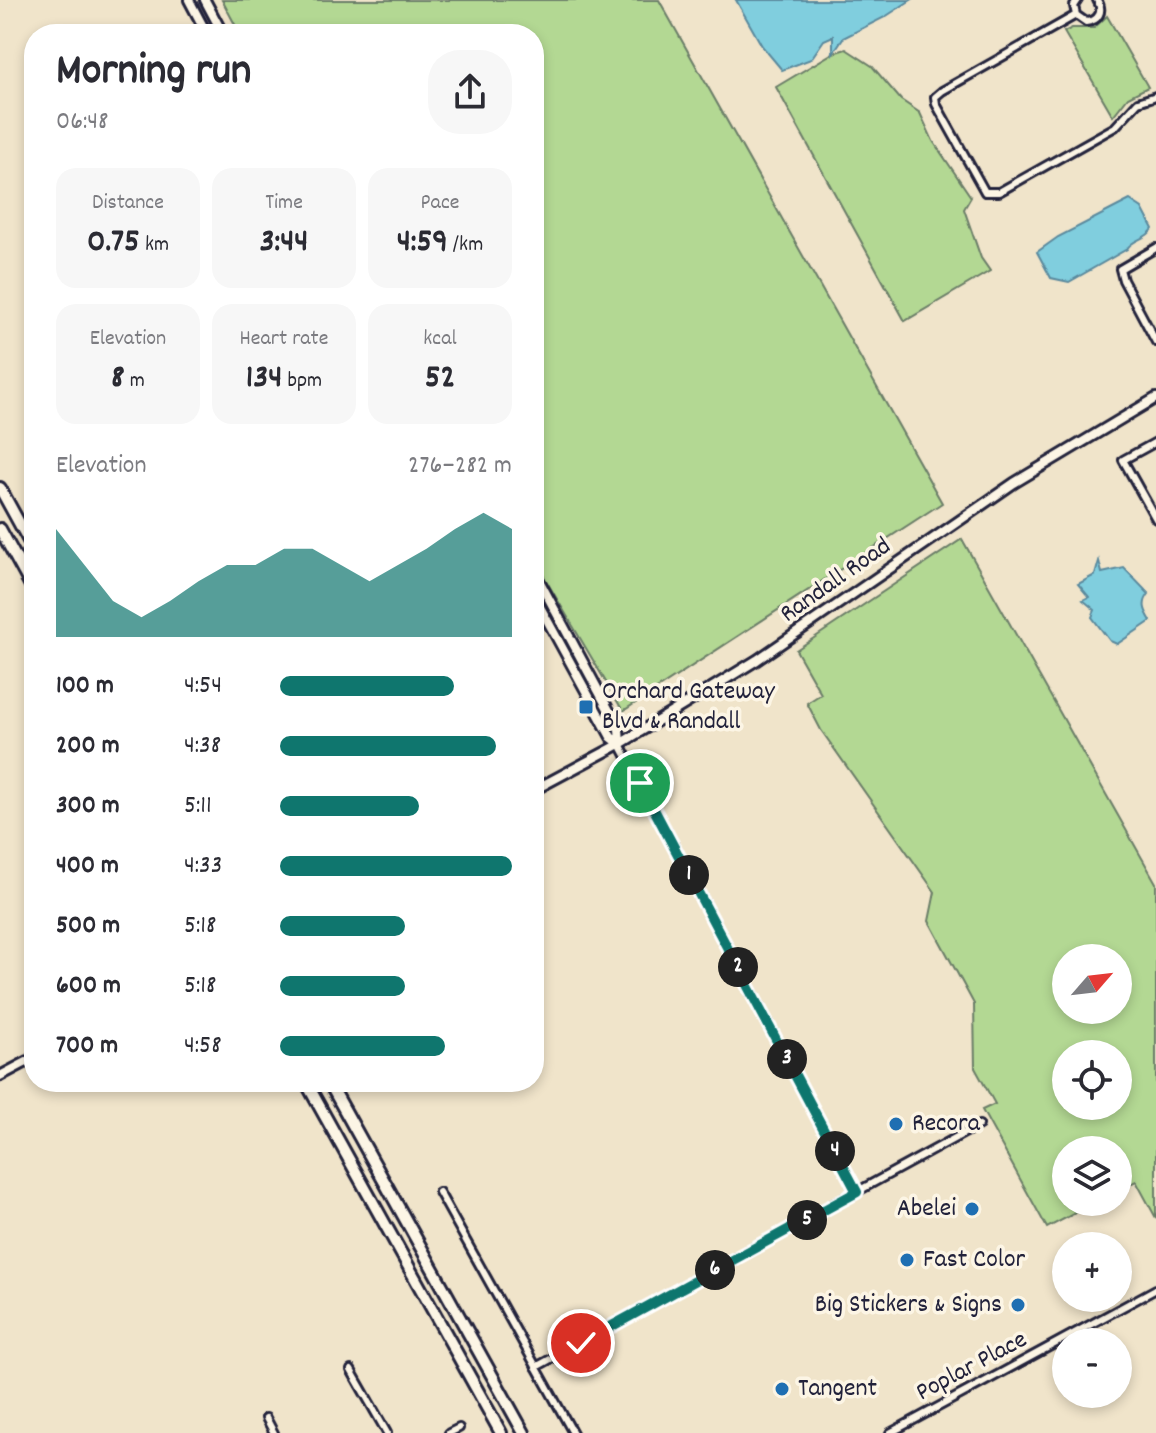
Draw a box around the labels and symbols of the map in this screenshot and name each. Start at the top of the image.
street label: Randall Road [773,529,899,633]
place label: Orchard Gateway Blvd & Randall [602,674,775,741]
marker: Orchard Gateway Blvd & Randall [577,698,595,716]
pin [606,749,674,817]
pin: 1 [669,855,709,895]
north arrow [1052,944,1132,1024]
pin: 2 [718,947,758,987]
pin: 3 [767,1039,807,1079]
place label: Recora [912,1106,981,1143]
marker: Recora [887,1115,905,1133]
pin: 4 [815,1131,855,1171]
place label: Abelei [897,1191,956,1228]
pin: 5 [787,1200,827,1240]
marker: Abelei [963,1200,981,1218]
place label: Fast Color [923,1242,1025,1279]
pin: 6 [695,1250,735,1290]
marker: Fast Color [898,1251,916,1269]
place label: Big Stickers & Signs [815,1287,1002,1324]
marker: Big Stickers & Signs [1009,1296,1027,1314]
pin [547,1309,615,1377]
street label: Poplar Place [910,1322,1034,1412]
place label: Tangent [798,1371,877,1408]
marker: Tangent [773,1380,791,1398]

